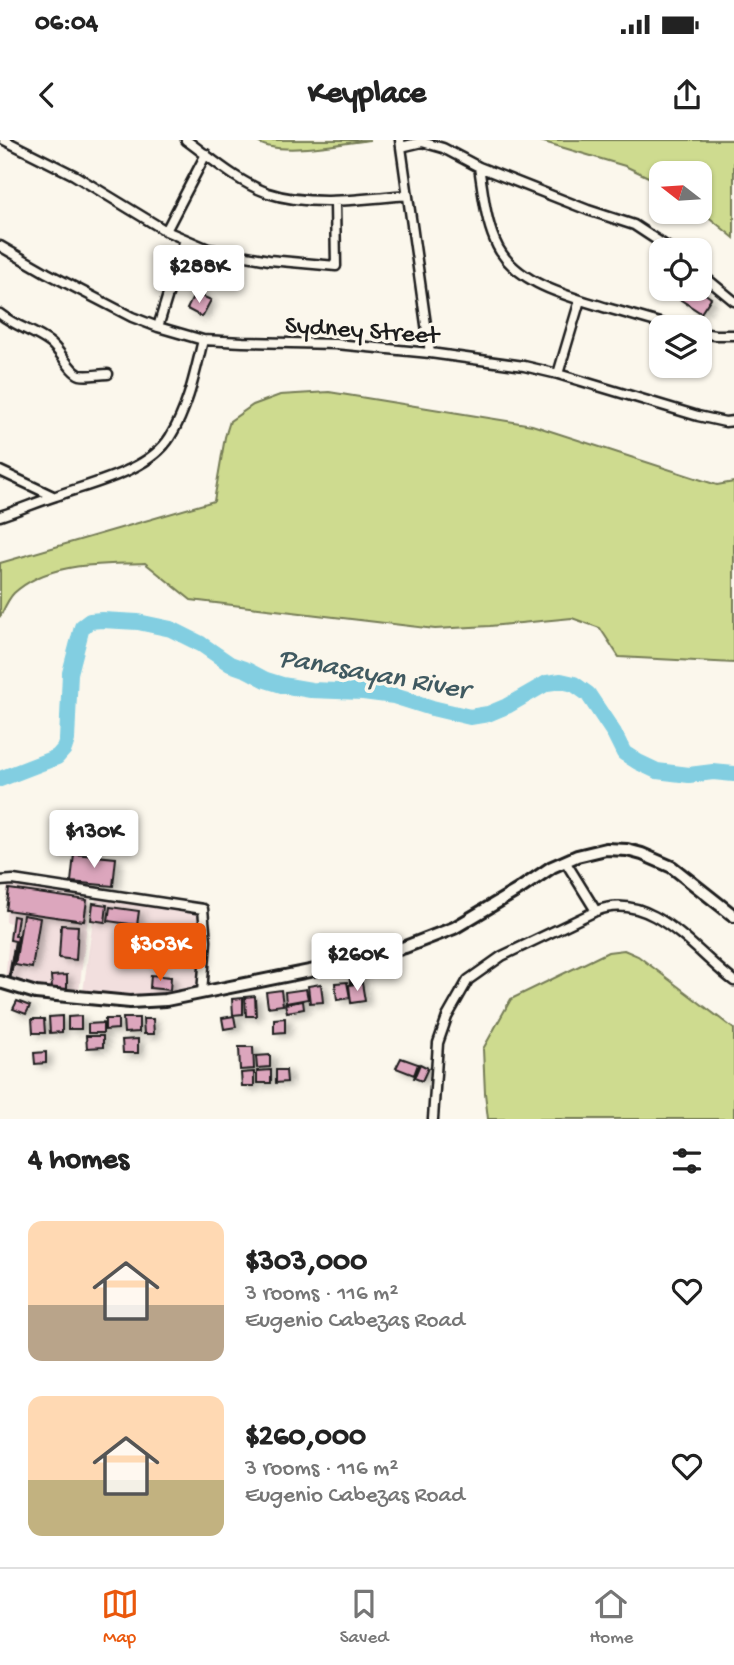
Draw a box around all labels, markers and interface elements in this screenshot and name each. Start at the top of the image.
text: 06:04 [35,9,98,40]
icon: back [28,76,66,114]
text: Keyplace [308,76,426,114]
icon: share [668,76,706,114]
north arrow [649,161,712,224]
map controls [649,161,712,378]
button: locate [649,238,712,301]
pin: $288K [150,246,248,305]
text: $288K [169,254,229,281]
street label: Sydney Street [284,312,442,353]
button: layers [649,315,712,378]
water label: Panasayan River [276,642,476,709]
pin: $130K [45,810,143,870]
text: $130K [65,819,123,846]
pin: $303K [111,924,209,983]
text: $303K [130,932,190,959]
pin: $260K [308,934,406,993]
text: $260K [328,942,387,969]
icon: filters [668,1142,706,1180]
text: 4 homes [28,1144,129,1179]
text: $303,000 [245,1246,367,1281]
icon: home [84,1249,168,1333]
icon: heart [668,1272,706,1310]
text: 3 rooms · 116 m² [245,1281,398,1308]
text: Eugenio Cabezas Road [245,1308,465,1335]
text: $260,000 [245,1421,366,1456]
icon: home [84,1424,168,1508]
icon: heart [668,1447,706,1485]
text: 3 rooms · 116 m² [245,1456,398,1483]
text: Eugenio Cabezas Road [245,1483,465,1510]
tab: Map [101,1585,139,1650]
tab: Saved [340,1585,388,1650]
tab: Home [589,1585,633,1650]

